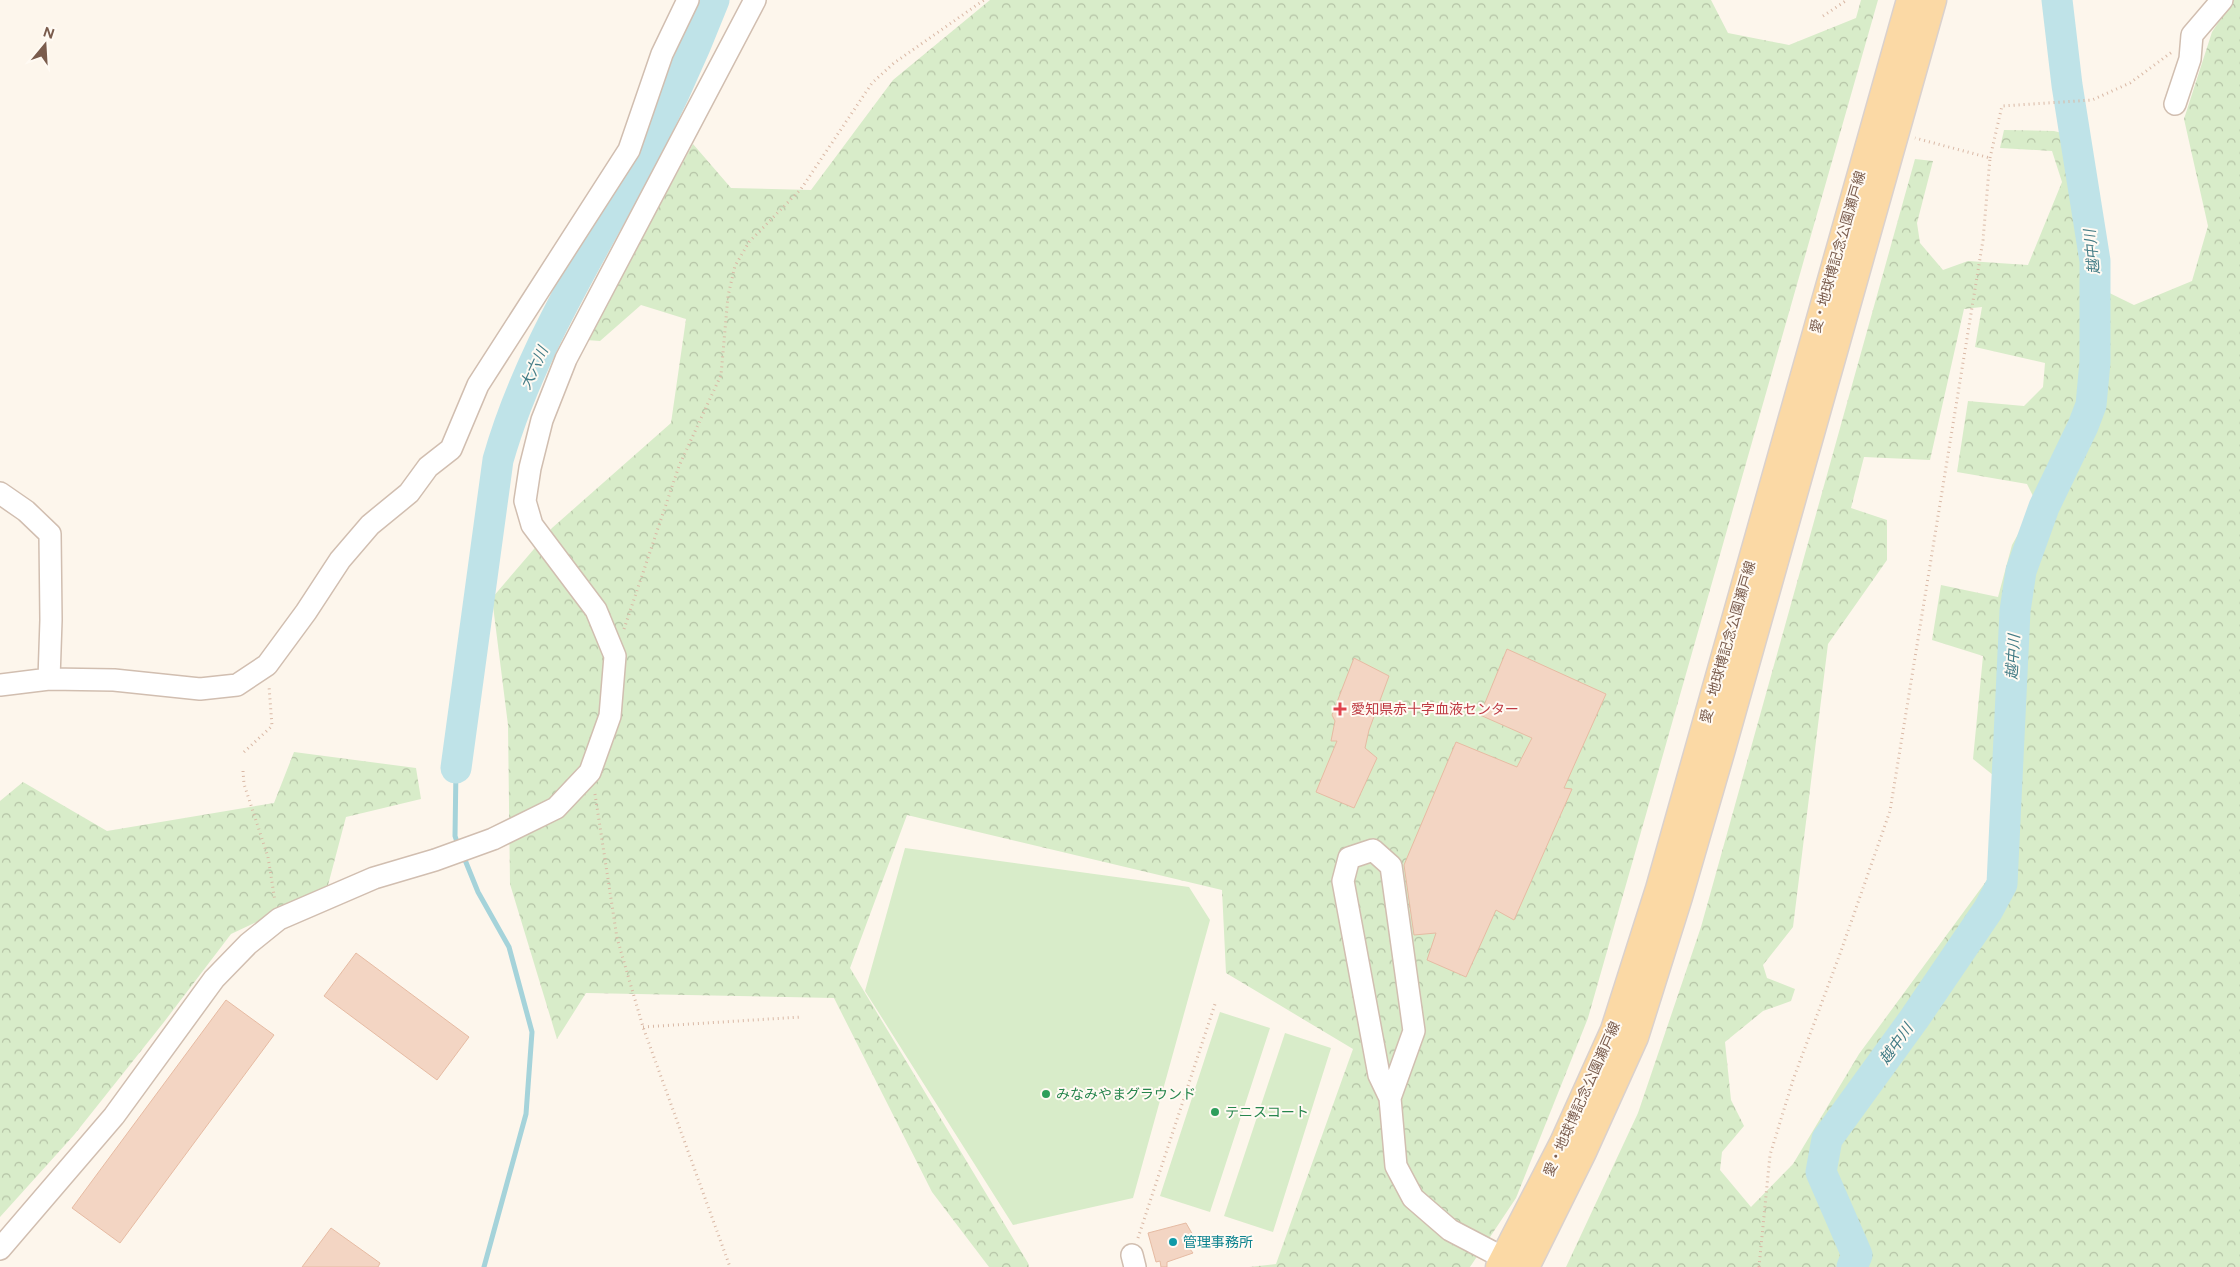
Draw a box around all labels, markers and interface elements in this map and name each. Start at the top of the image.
north arrow [20,20,70,70]
text: N [41,23,57,43]
street label: 愛・地球博記念公園瀬戸線 [1807,169,1869,335]
water label: 越中川 [2080,227,2103,275]
water label: 大六川 [516,342,553,392]
street label: 愛・地球博記念公園瀬戸線 [1697,559,1759,725]
water label: 越中川 [2003,632,2023,680]
place label: 愛知県赤十字血液センター [1351,701,1519,718]
marker: 愛知県赤十字血液センター [1333,702,1347,716]
street label: 愛・地球博記念公園瀬戸線 [1540,1019,1624,1179]
water label: 越中川 [1875,1019,1918,1067]
place label: みなみやまグラウンド [1056,1086,1196,1103]
marker: みなみやまグラウンド [1040,1088,1052,1100]
place label: テニスコート [1225,1104,1309,1121]
marker: テニスコート [1209,1106,1221,1118]
place label: 管理事務所 [1183,1234,1253,1251]
marker: 管理事務所 [1167,1236,1179,1248]

